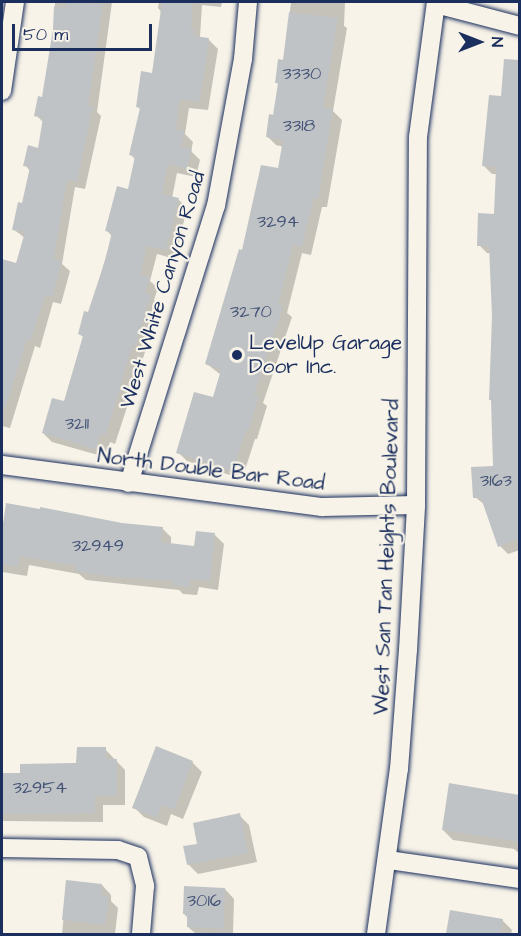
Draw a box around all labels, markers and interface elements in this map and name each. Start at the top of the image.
scale bar [15,12,154,50]
north arrow [449,12,509,72]
text: 50 m [23,22,68,47]
text: N [486,37,508,47]
house number: 3330 [283,63,321,85]
house number: 3318 [283,115,315,137]
street label: West White Canyon Road [115,168,211,412]
house number: 3294 [257,211,299,233]
house number: 3270 [230,301,272,323]
place label: LevelUp Garage Door Inc. [249,330,402,380]
marker: LevelUp Garage Door Inc. [230,348,244,362]
street label: West San Tan Heights Boulevard [369,399,405,715]
house number: 3211 [65,413,89,435]
street label: North Double Bar Road [96,444,326,496]
house number: 3163 [480,470,512,492]
house number: 32949 [72,535,124,557]
house number: 32954 [13,777,67,799]
house number: 3016 [187,890,221,912]

